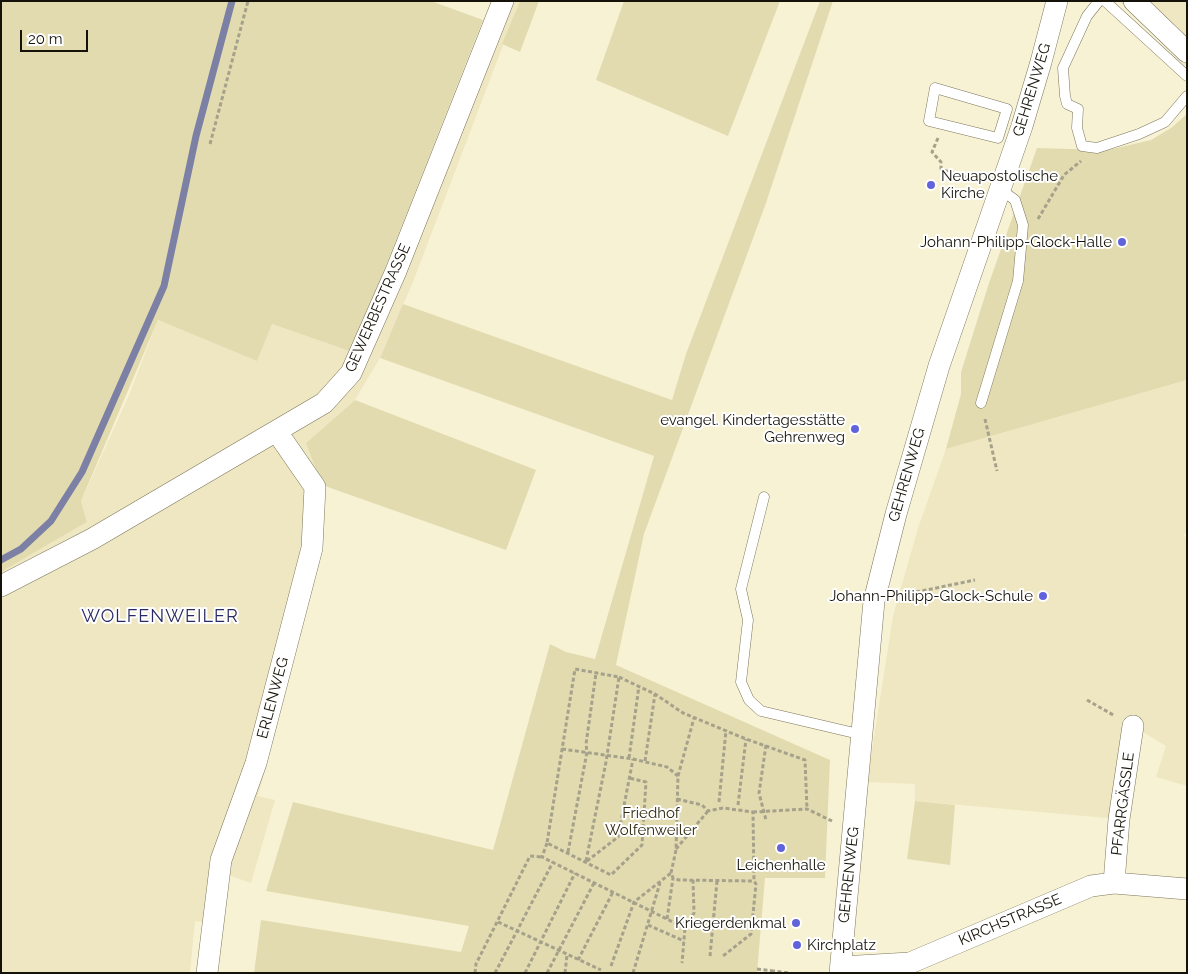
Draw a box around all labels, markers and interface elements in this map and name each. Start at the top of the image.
scale bar [22,20,90,52]
text: 20 m [28,30,63,48]
street label: GEHRENWEG [1009,41,1055,139]
place label: Neuapostolische Kirche [941,167,1058,202]
marker: Neuapostolische Kirche [925,179,937,191]
place label: Johann-Philipp-Glock-Halle [920,233,1112,251]
marker: Johann-Philipp-Glock-Halle [1116,236,1128,248]
street label: GEWERBESTRASSE [342,241,414,375]
place label: evangel. Kindertagesstätte Gehrenweg [660,411,845,446]
marker: evangel. Kindertagesstätte Gehrenweg [849,423,861,435]
street label: GEHRENWEG [885,426,929,524]
place label: Johann-Philipp-Glock-Schule [829,587,1033,605]
marker: Johann-Philipp-Glock-Schule [1037,590,1049,602]
district label: WOLFENWEILER [80,606,240,628]
street label: ERLENWEG [253,655,293,741]
street label: PFARRGÄSSLE [1108,751,1138,857]
park label: Friedhof Wolfenweiler [605,804,697,839]
street label: GEHRENWEG [835,826,863,924]
marker: Leichenhalle [775,842,787,854]
place label: Leichenhalle [736,856,826,874]
street label: KIRCHSTRASSE [956,890,1064,950]
place label: Kriegerdenkmal [675,914,786,932]
marker: Kriegerdenkmal [790,917,802,929]
place label: Kirchplatz [807,936,876,954]
marker: Kirchplatz [791,939,803,951]

